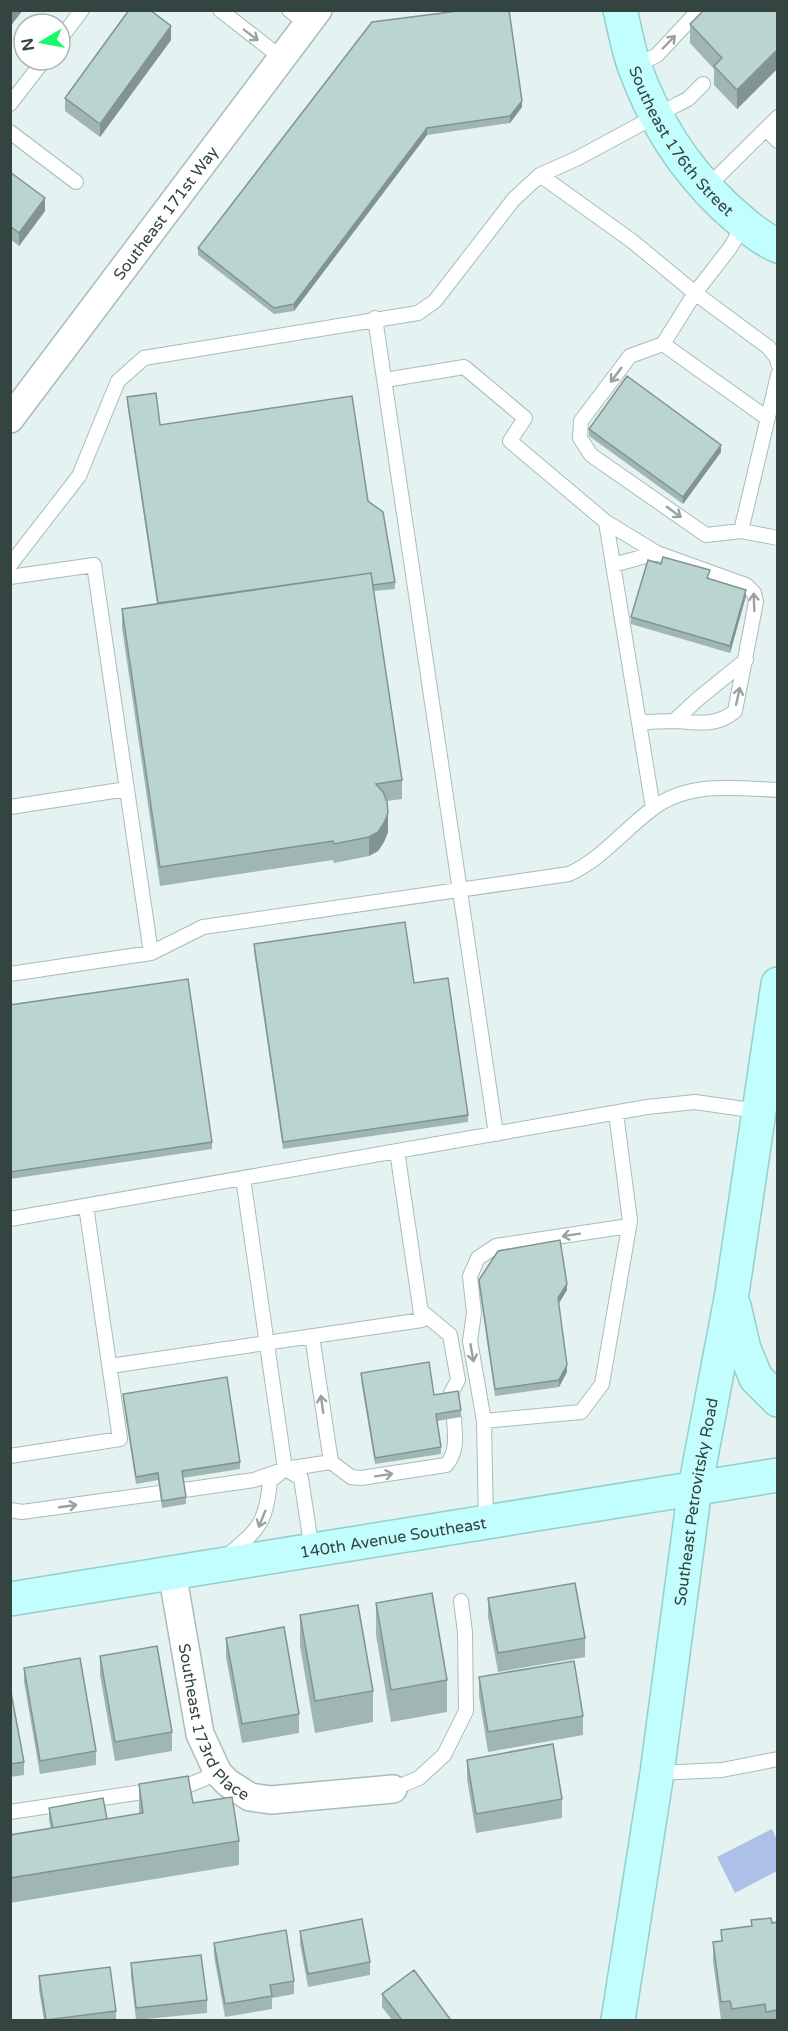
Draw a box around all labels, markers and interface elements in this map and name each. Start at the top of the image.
north arrow [12,12,72,72]
one-way arrow [243,28,259,41]
one-way arrow [662,35,676,50]
text: N [17,36,39,52]
street label: Southeast 176th Street [624,63,738,221]
street label: Southeast 171st Way [109,142,223,284]
one-way arrow [609,367,622,383]
one-way arrow [665,506,681,518]
one-way arrow [748,593,759,612]
one-way arrow [733,687,744,706]
one-way arrow [561,1229,581,1240]
one-way arrow [467,1343,478,1362]
one-way arrow [317,1395,328,1414]
street label: Southeast Petrovitsky Road [670,1396,723,1607]
one-way arrow [373,1469,393,1480]
one-way arrow [58,1500,78,1511]
one-way arrow [256,1509,267,1527]
street label: 140th Avenue Southeast [298,1513,488,1563]
street label: Southeast 173rd Place [174,1642,253,1805]

